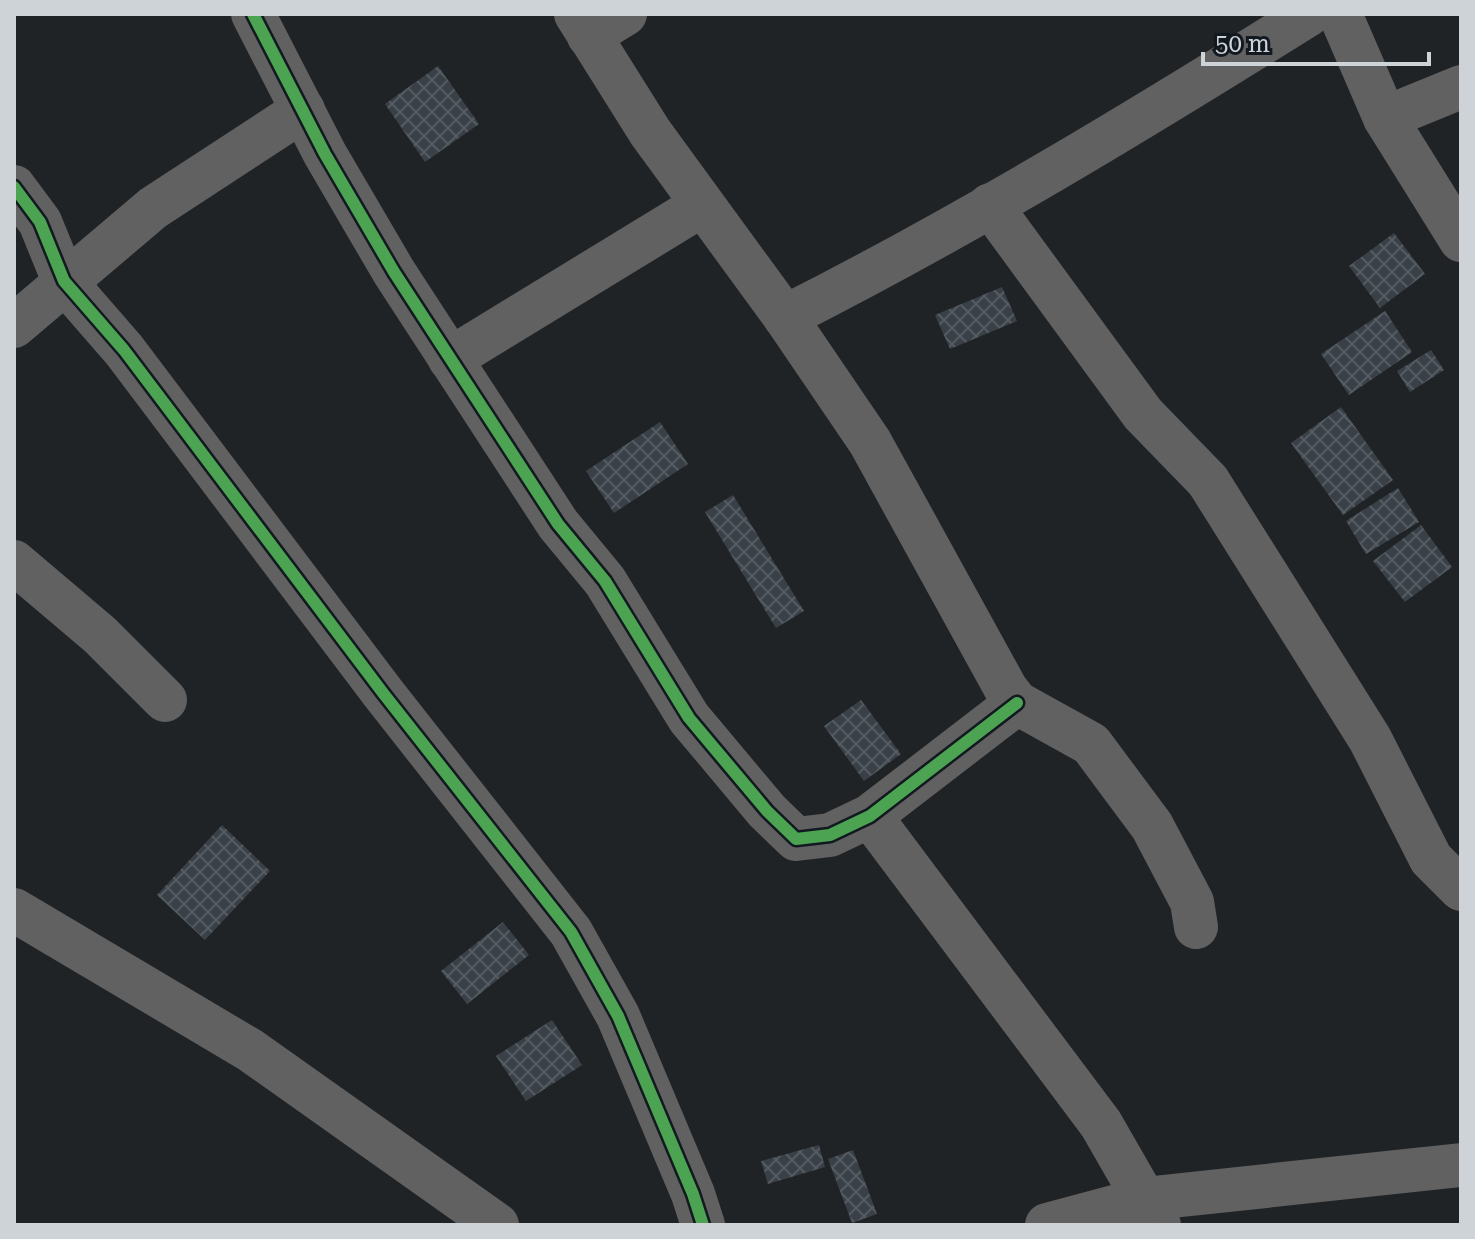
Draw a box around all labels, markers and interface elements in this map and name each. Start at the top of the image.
scale bar [1203,16,1429,66]
text: 50 m [1215,30,1270,58]

